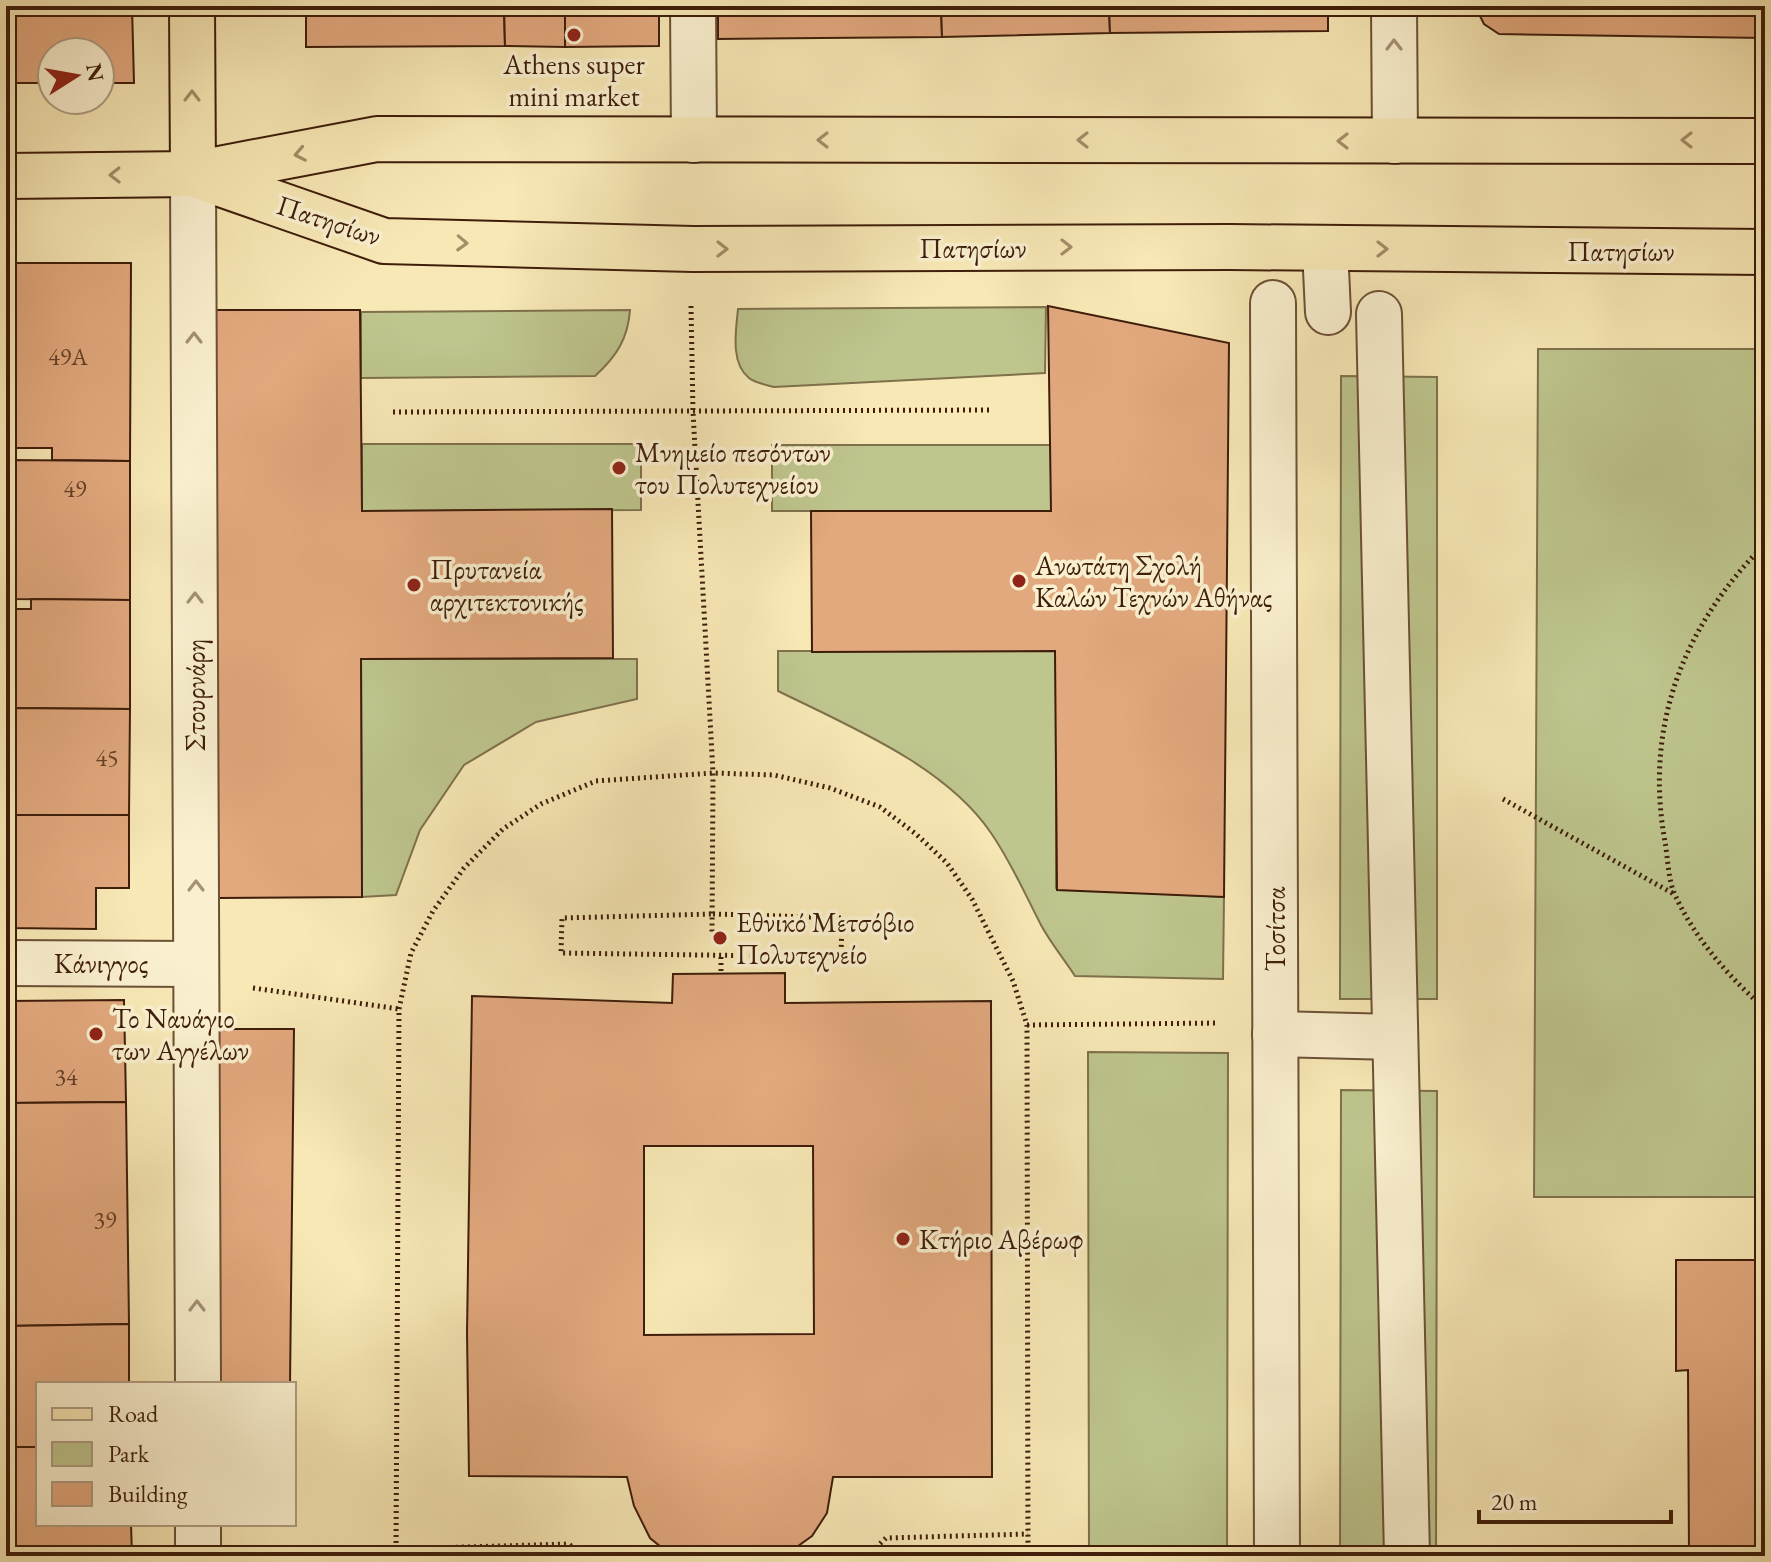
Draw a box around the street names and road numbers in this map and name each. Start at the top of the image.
street label: Πατησίων [272,186,386,254]
street label: Πατησίων [919,230,1027,266]
street label: Πατησίων [1567,233,1675,269]
street label: Στουρνάρη [177,639,213,751]
street label: Τοσίτσα [1257,886,1293,972]
street label: Κάνιγγος [54,945,148,981]

